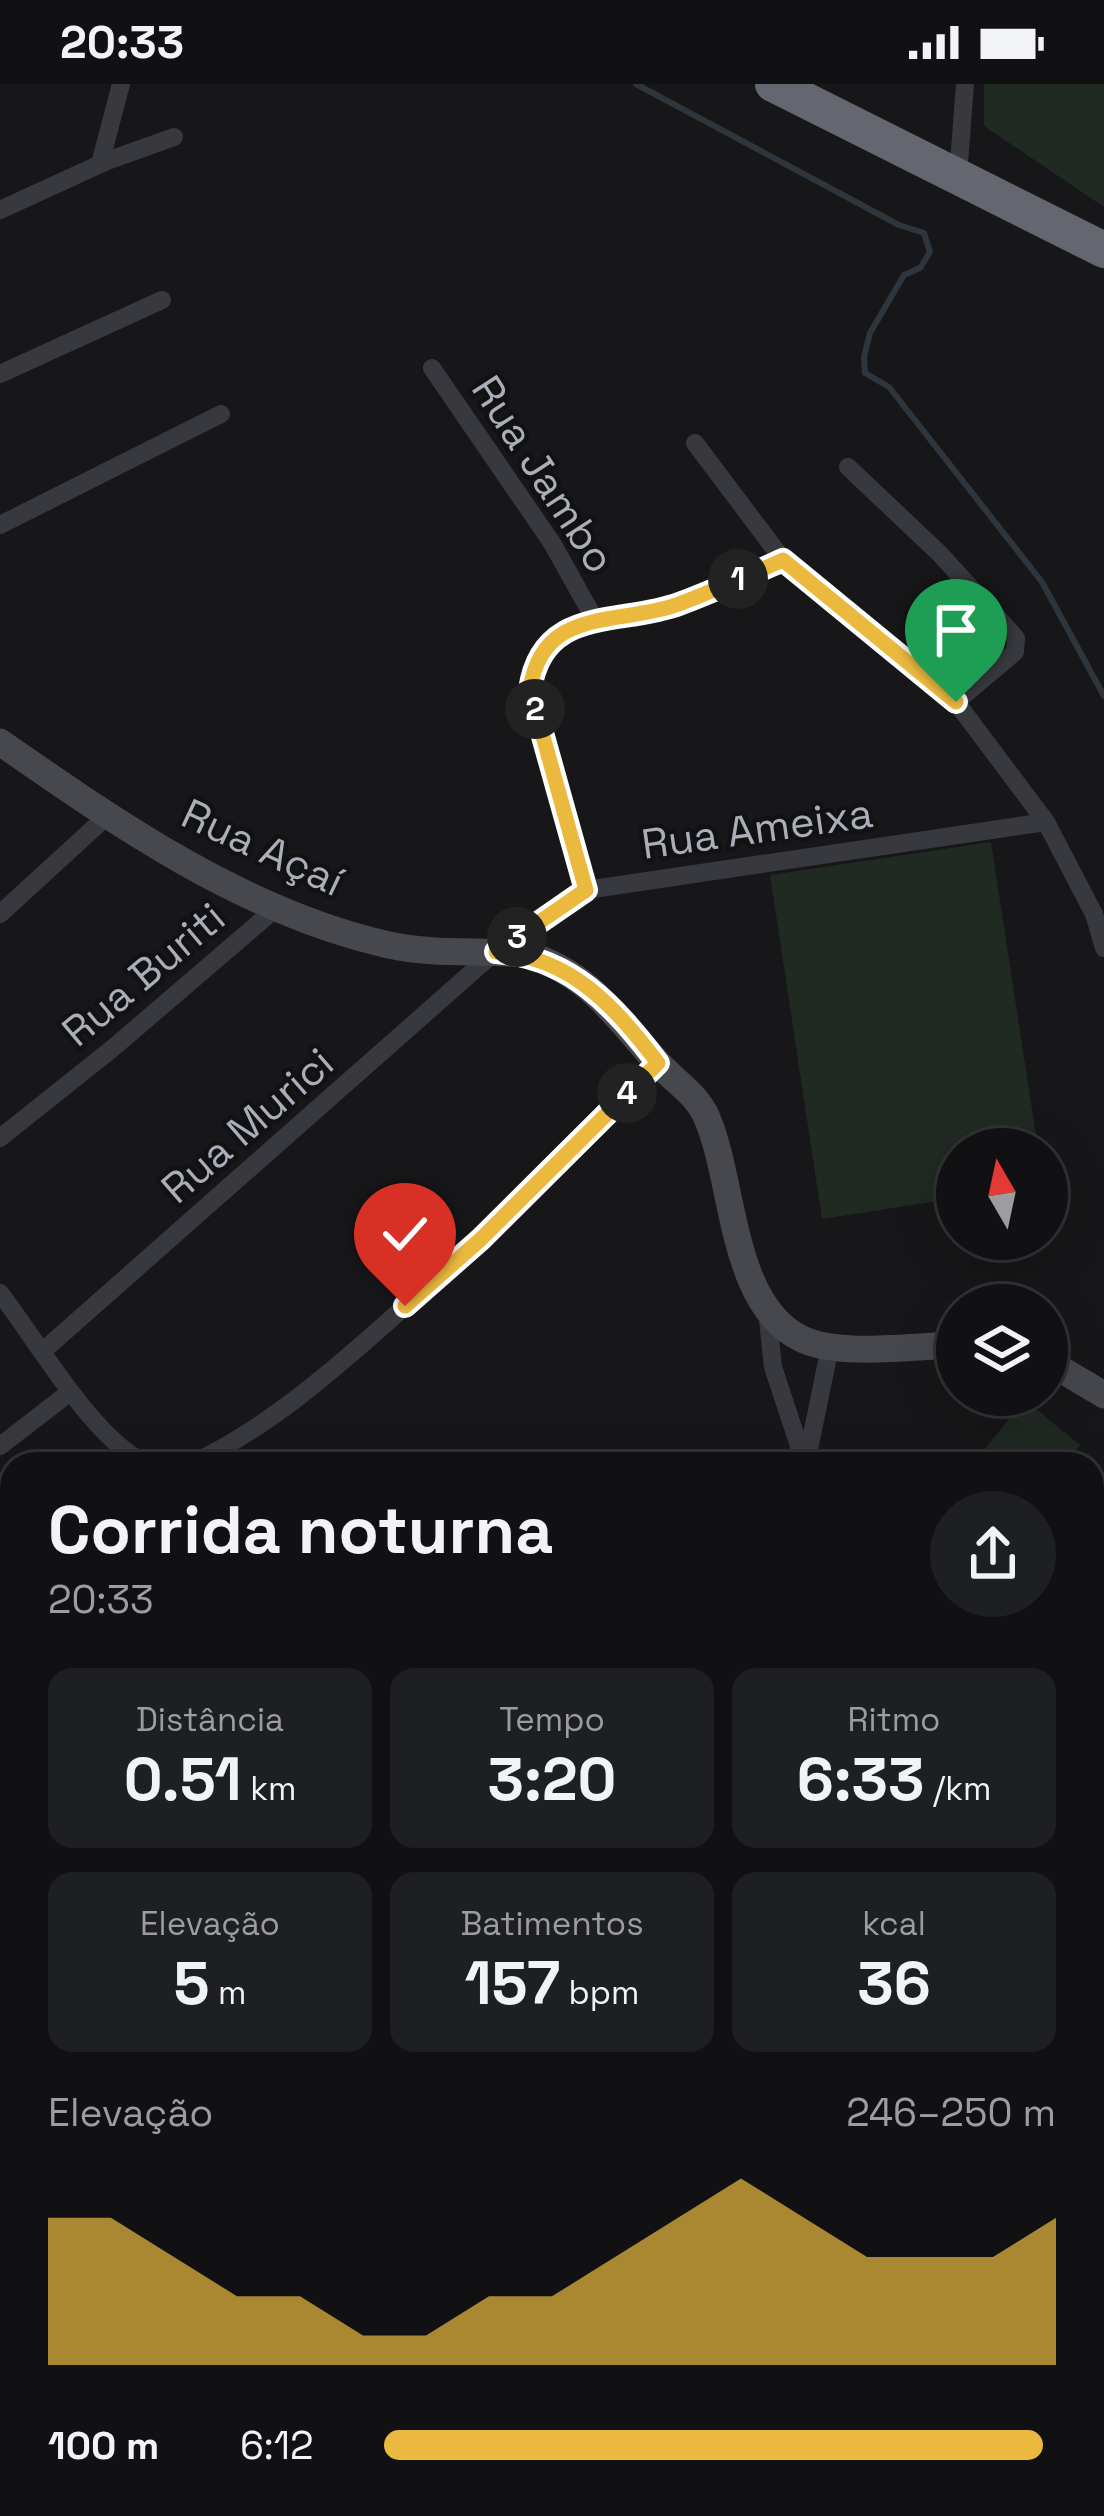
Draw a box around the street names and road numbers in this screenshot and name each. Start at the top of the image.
street label: Rua Jambo [460,366,627,583]
street label: Rua Ameixa [638,786,876,871]
street label: Rua Açaí [173,787,353,908]
street label: Rua Buriti [51,891,236,1058]
street label: Rua Murici [150,1036,344,1214]

